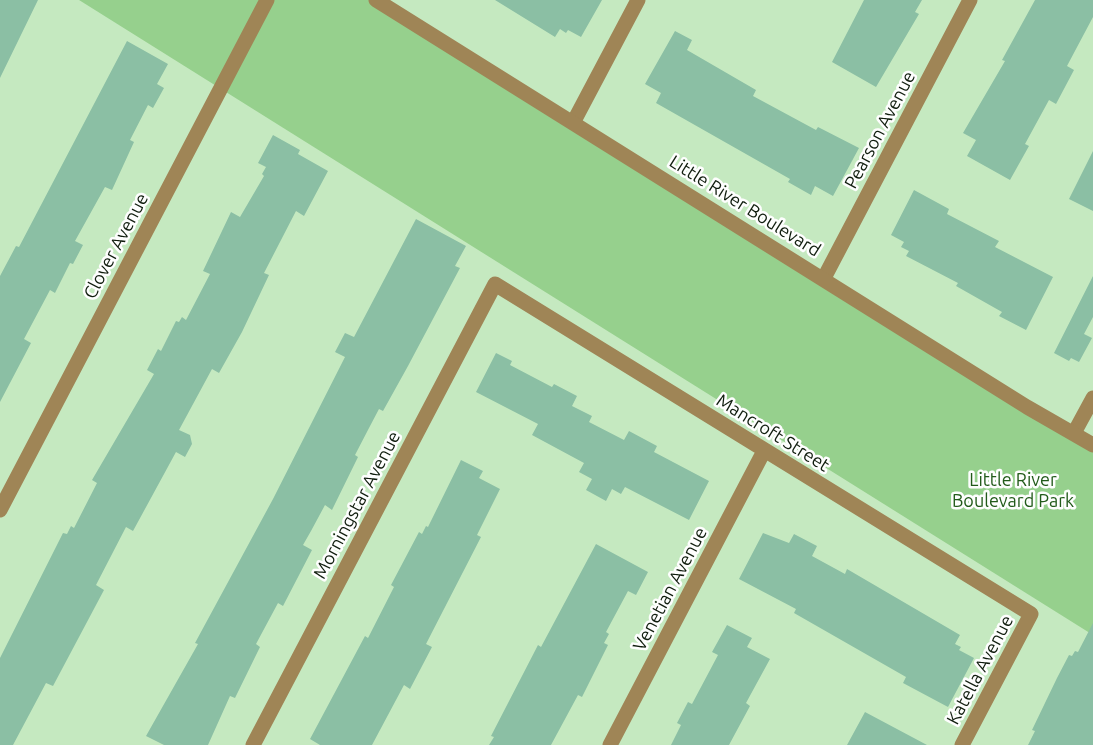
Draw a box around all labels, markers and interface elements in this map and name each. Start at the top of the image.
street label: Pearson Avenue [840,68,920,192]
street label: Little River Boulevard [666,151,824,261]
street label: Clover Avenue [79,189,153,303]
street label: Mancroft Street [712,390,834,476]
street label: Morningstar Avenue [309,428,405,582]
park label: Little River Boulevard Park [952,469,1074,512]
street label: Venetian Avenue [628,524,712,654]
street label: Katella Avenue [942,612,1018,728]

